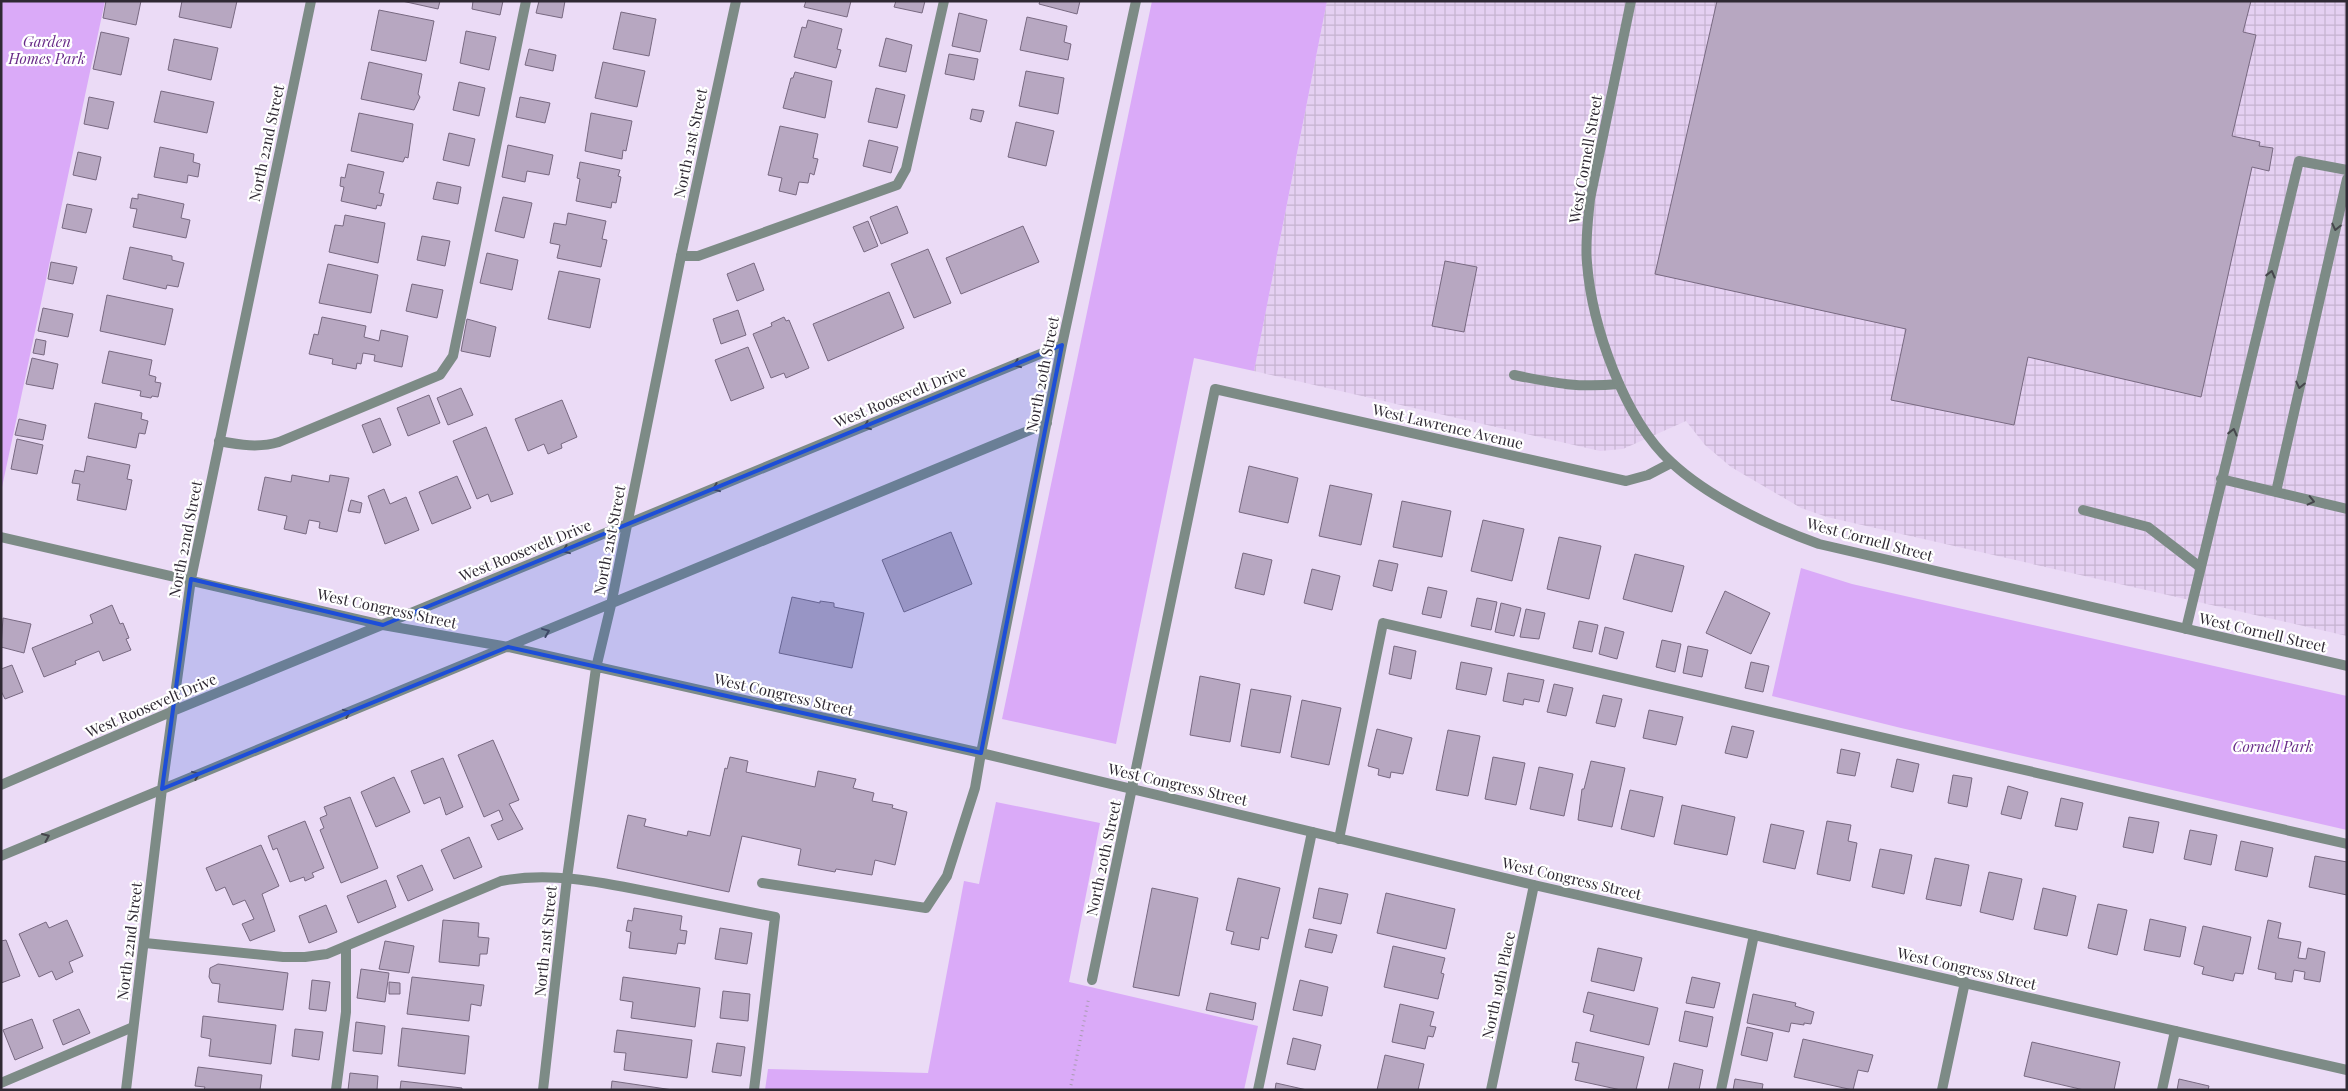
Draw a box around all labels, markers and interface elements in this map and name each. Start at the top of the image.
park label: Garden Homes Park [8,31,86,68]
street label: North 22nd Street [244,82,288,203]
street label: North 21st Street [669,86,712,200]
street label: West Cornell Street [1564,93,1606,226]
one-way arrow [2331,222,2342,231]
one-way arrow [2265,270,2276,279]
street label: North 20th Street [1021,314,1063,434]
one-way arrow [1013,358,1022,368]
street label: West Roosevelt Drive [830,360,969,432]
one-way arrow [2295,381,2306,390]
street label: West Lawrence Avenue [1370,399,1525,453]
one-way arrow [863,420,871,430]
one-way arrow [2227,428,2238,437]
street label: North 22nd Street [164,478,206,599]
one-way arrow [712,481,721,492]
street label: North 21st Street [589,483,630,597]
one-way arrow [2307,495,2316,506]
street label: West Cornell Street [1804,512,1936,566]
street label: West Roosevelt Drive [455,514,594,586]
one-way arrow [562,543,571,554]
street label: West Congress Street [314,583,459,633]
street label: West Cornell Street [2196,607,2329,657]
one-way arrow [541,628,549,638]
street label: West Roosevelt Drive [81,668,220,742]
street label: West Congress Street [711,668,856,720]
one-way arrow [342,709,351,720]
park label: Cornell Park [2232,736,2314,756]
street label: West Congress Street [1105,758,1250,810]
one-way arrow [191,771,200,782]
street label: North 20th Street [1081,798,1125,917]
one-way arrow [41,833,50,844]
street label: West Congress Street [1499,852,1644,904]
street label: North 22nd Street [112,880,146,1001]
street label: North 21st Street [529,884,561,998]
street label: North 19th Place [1477,929,1519,1041]
street label: West Congress Street [1894,942,2039,994]

